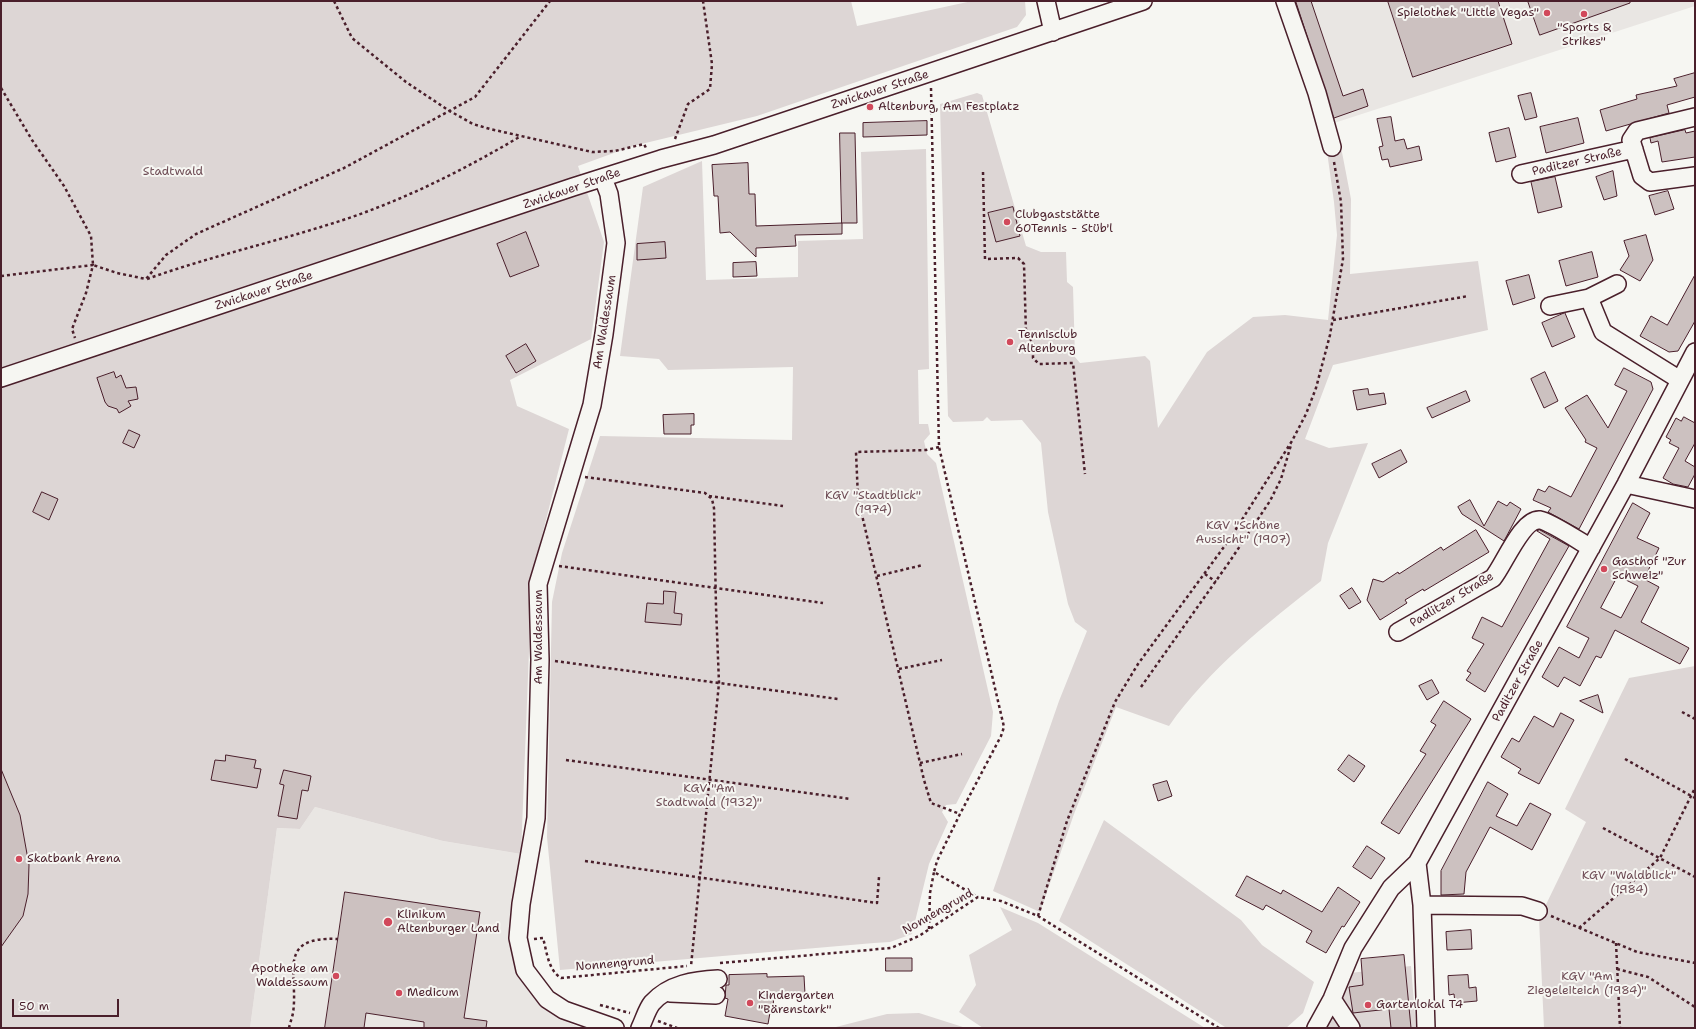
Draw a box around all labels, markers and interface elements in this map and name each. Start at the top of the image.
place label: Spielothek "Little Vegas" [1397,6,1539,20]
marker: Spielothek "Little Vegas" [1542,8,1552,18]
marker: "Sports & Strikes" [1579,9,1589,19]
place label: "Sports & Strikes" [1557,21,1611,49]
street label: Zwickauer Straße [829,67,931,113]
place label: Altenburg, Am Festplatz [878,100,1019,114]
marker: Altenburg, Am Festplatz [865,102,875,112]
street label: Paditzer Straße [1531,145,1623,179]
park label: Stadtwald [143,165,203,179]
street label: Zwickauer Straße [521,166,623,212]
place label: Clubgaststätte 60Tennis - Stüb'l [1015,208,1113,236]
marker: Clubgaststätte 60Tennis - Stüb'l [1002,217,1012,227]
street label: Zwickauer Straße [213,268,315,314]
street label: Am Waldessaum [590,274,620,370]
place label: Tennisclub Altenburg [1018,328,1077,356]
marker: Tennisclub Altenburg [1005,337,1015,347]
park label: KGV "Stadtblick" (1974) [825,489,921,517]
park label: KGV "Schöne Aussicht" (1907) [1196,519,1290,547]
place label: Gasthof "Zur Schweiz" [1612,555,1687,583]
marker: Gasthof "Zur Schweiz" [1599,564,1609,574]
street label: Padlitzer Straße [1408,569,1496,631]
street label: Am Waldessaum [532,589,546,685]
street label: Paditzer Straße [1490,637,1546,725]
park label: KGV "Am Stadtwald (1932)" [656,782,762,810]
place label: Skatbank Arena [27,852,120,866]
marker: Skatbank Arena [14,854,24,864]
park label: KGV "Waldblick" (1984) [1582,869,1676,897]
street label: Nonnengrund [900,886,976,938]
place label: Klinikum Altenburger Land [397,908,500,936]
marker: Klinikum Altenburger Land [382,916,394,928]
street label: Nonnengrund [575,953,655,975]
place label: Apotheke am Waldessaum [251,962,328,990]
park label: KGV "Am Ziegeleiteich (1984)" [1527,970,1647,998]
marker: Apotheke am Waldessaum [331,971,341,981]
place label: Medicum [407,986,459,1000]
marker: Medicum [394,988,404,998]
place label: Kindergarten "Bärenstark" [758,989,834,1017]
scale bar [14,991,121,1017]
text: 50 m [19,998,49,1014]
marker: Kindergarten "Bärenstark" [745,998,755,1008]
place label: Gartenlokal T4 [1376,998,1463,1012]
marker: Gartenlokal T4 [1363,1000,1373,1010]

